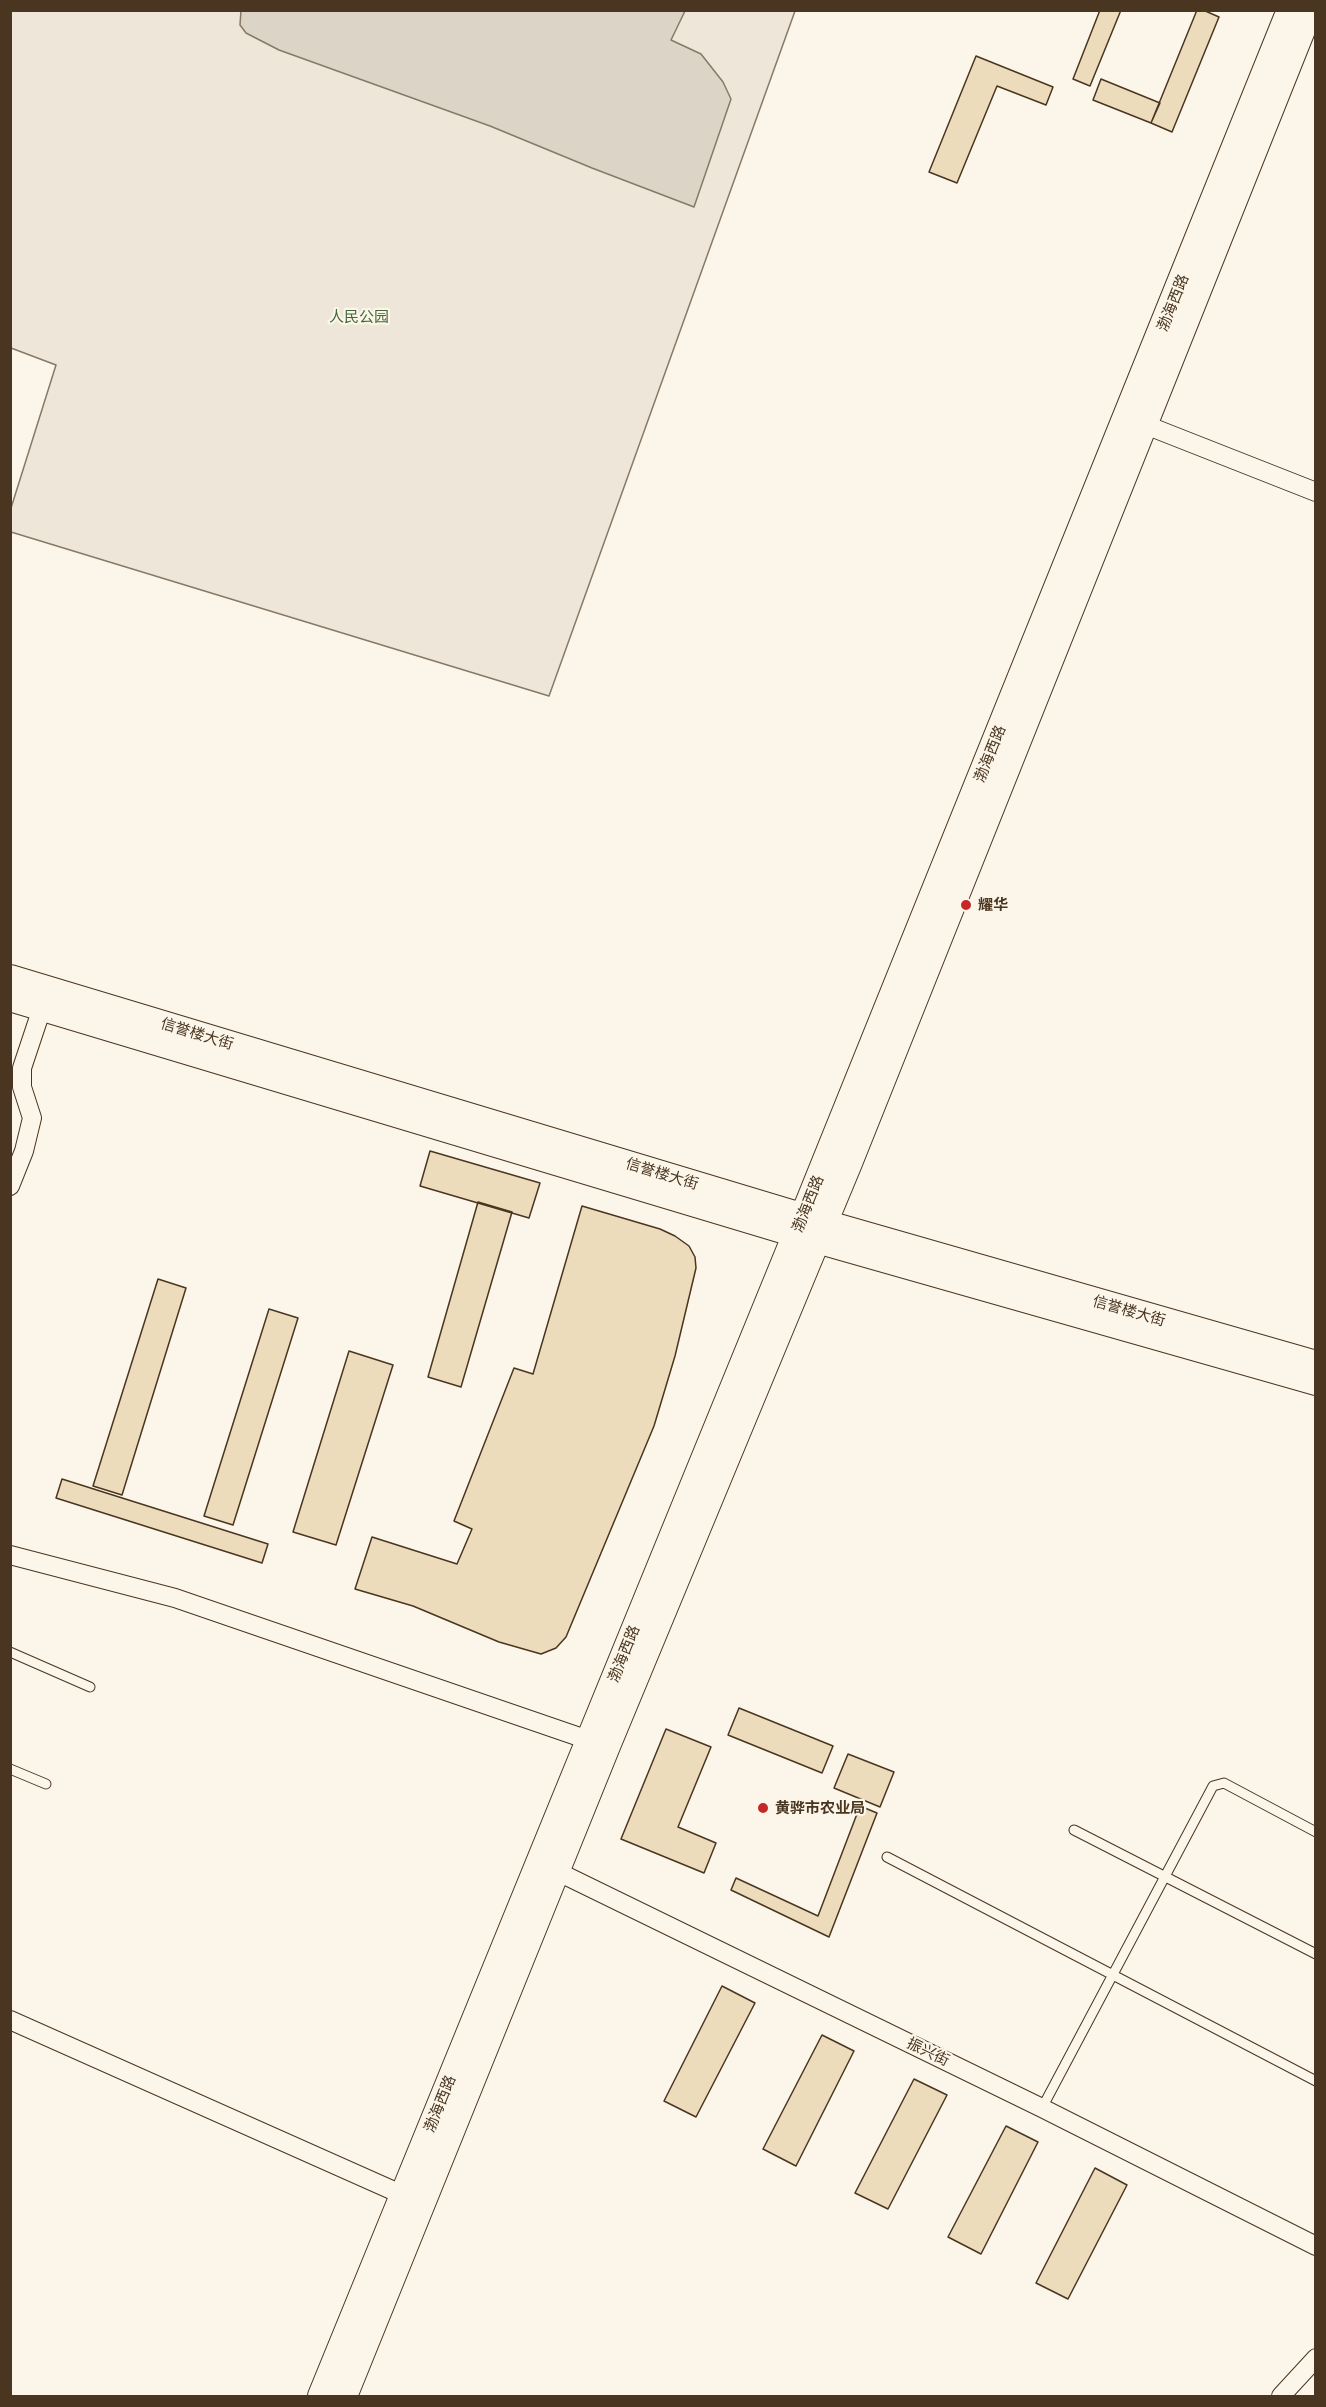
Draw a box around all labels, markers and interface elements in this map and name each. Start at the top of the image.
street label: 渤海西路 [1153,272,1193,334]
park label: 人民公园 [329,308,389,326]
street label: 渤海西路 [970,723,1010,785]
place label: 耀华 [978,896,1008,914]
marker: 耀华 [959,898,973,912]
street label: 信誉楼大街 [159,1014,235,1054]
street label: 信誉楼大街 [624,1154,700,1194]
street label: 渤海西路 [788,1173,828,1235]
street label: 信誉楼大街 [1090,1292,1168,1330]
street label: 渤海西路 [604,1623,644,1685]
place label: 黄骅市农业局 [775,1799,865,1817]
marker: 黄骅市农业局 [756,1801,770,1815]
street label: 振兴街 [904,2034,952,2070]
street label: 渤海西路 [420,2073,460,2135]

